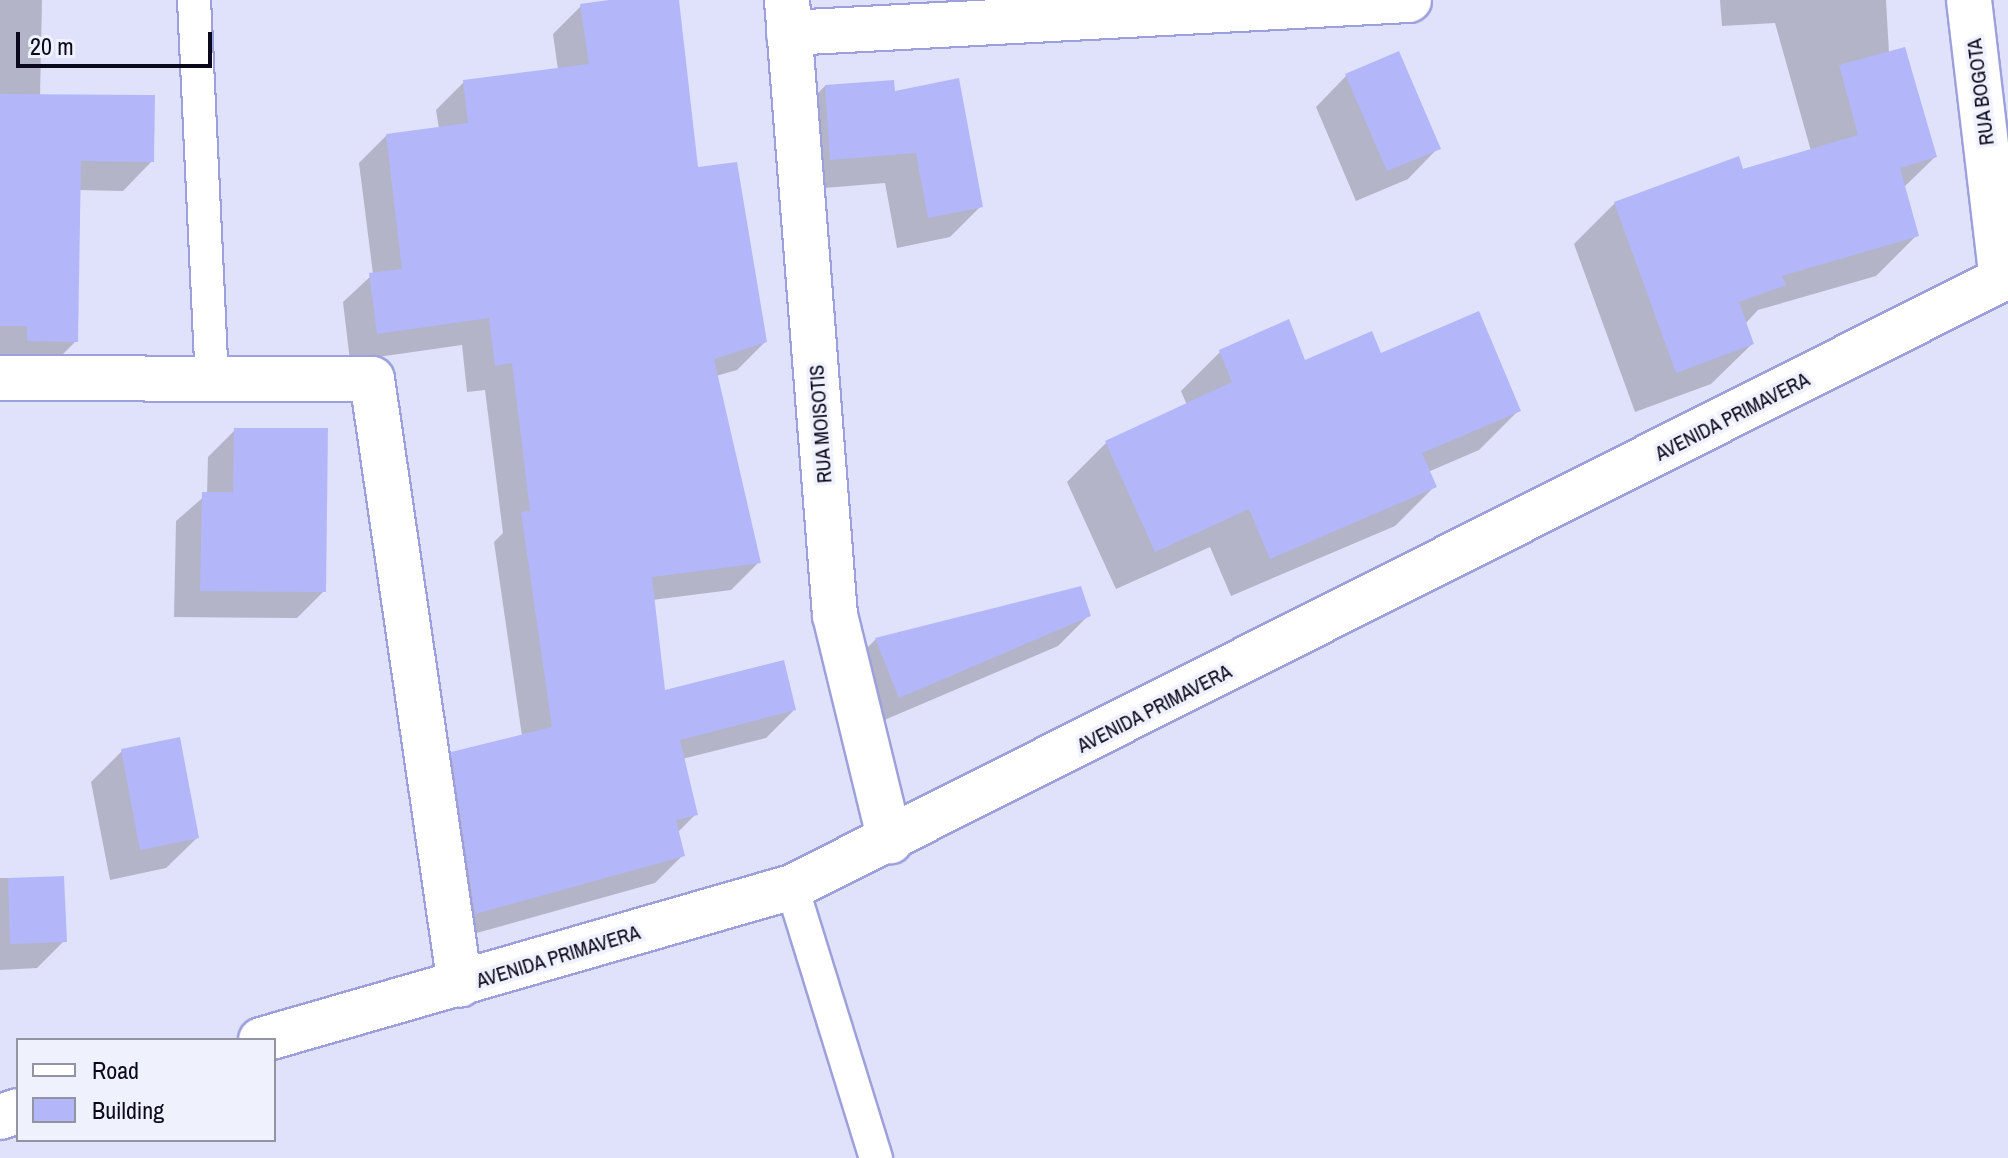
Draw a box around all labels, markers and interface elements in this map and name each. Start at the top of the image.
scale bar [20,16,216,66]
text: 20 m [30,30,74,62]
street label: RUA BOGOTA [1961,37,1999,147]
street label: RUA MOISOTIS [804,364,836,484]
street label: AVENIDA PRIMAVERA [1650,367,1814,465]
street label: AVENIDA PRIMAVERA [1072,659,1236,757]
street label: AVENIDA PRIMAVERA [473,920,643,992]
legend [16,1038,276,1142]
text: Road [92,1054,139,1086]
text: Building [92,1094,164,1126]

